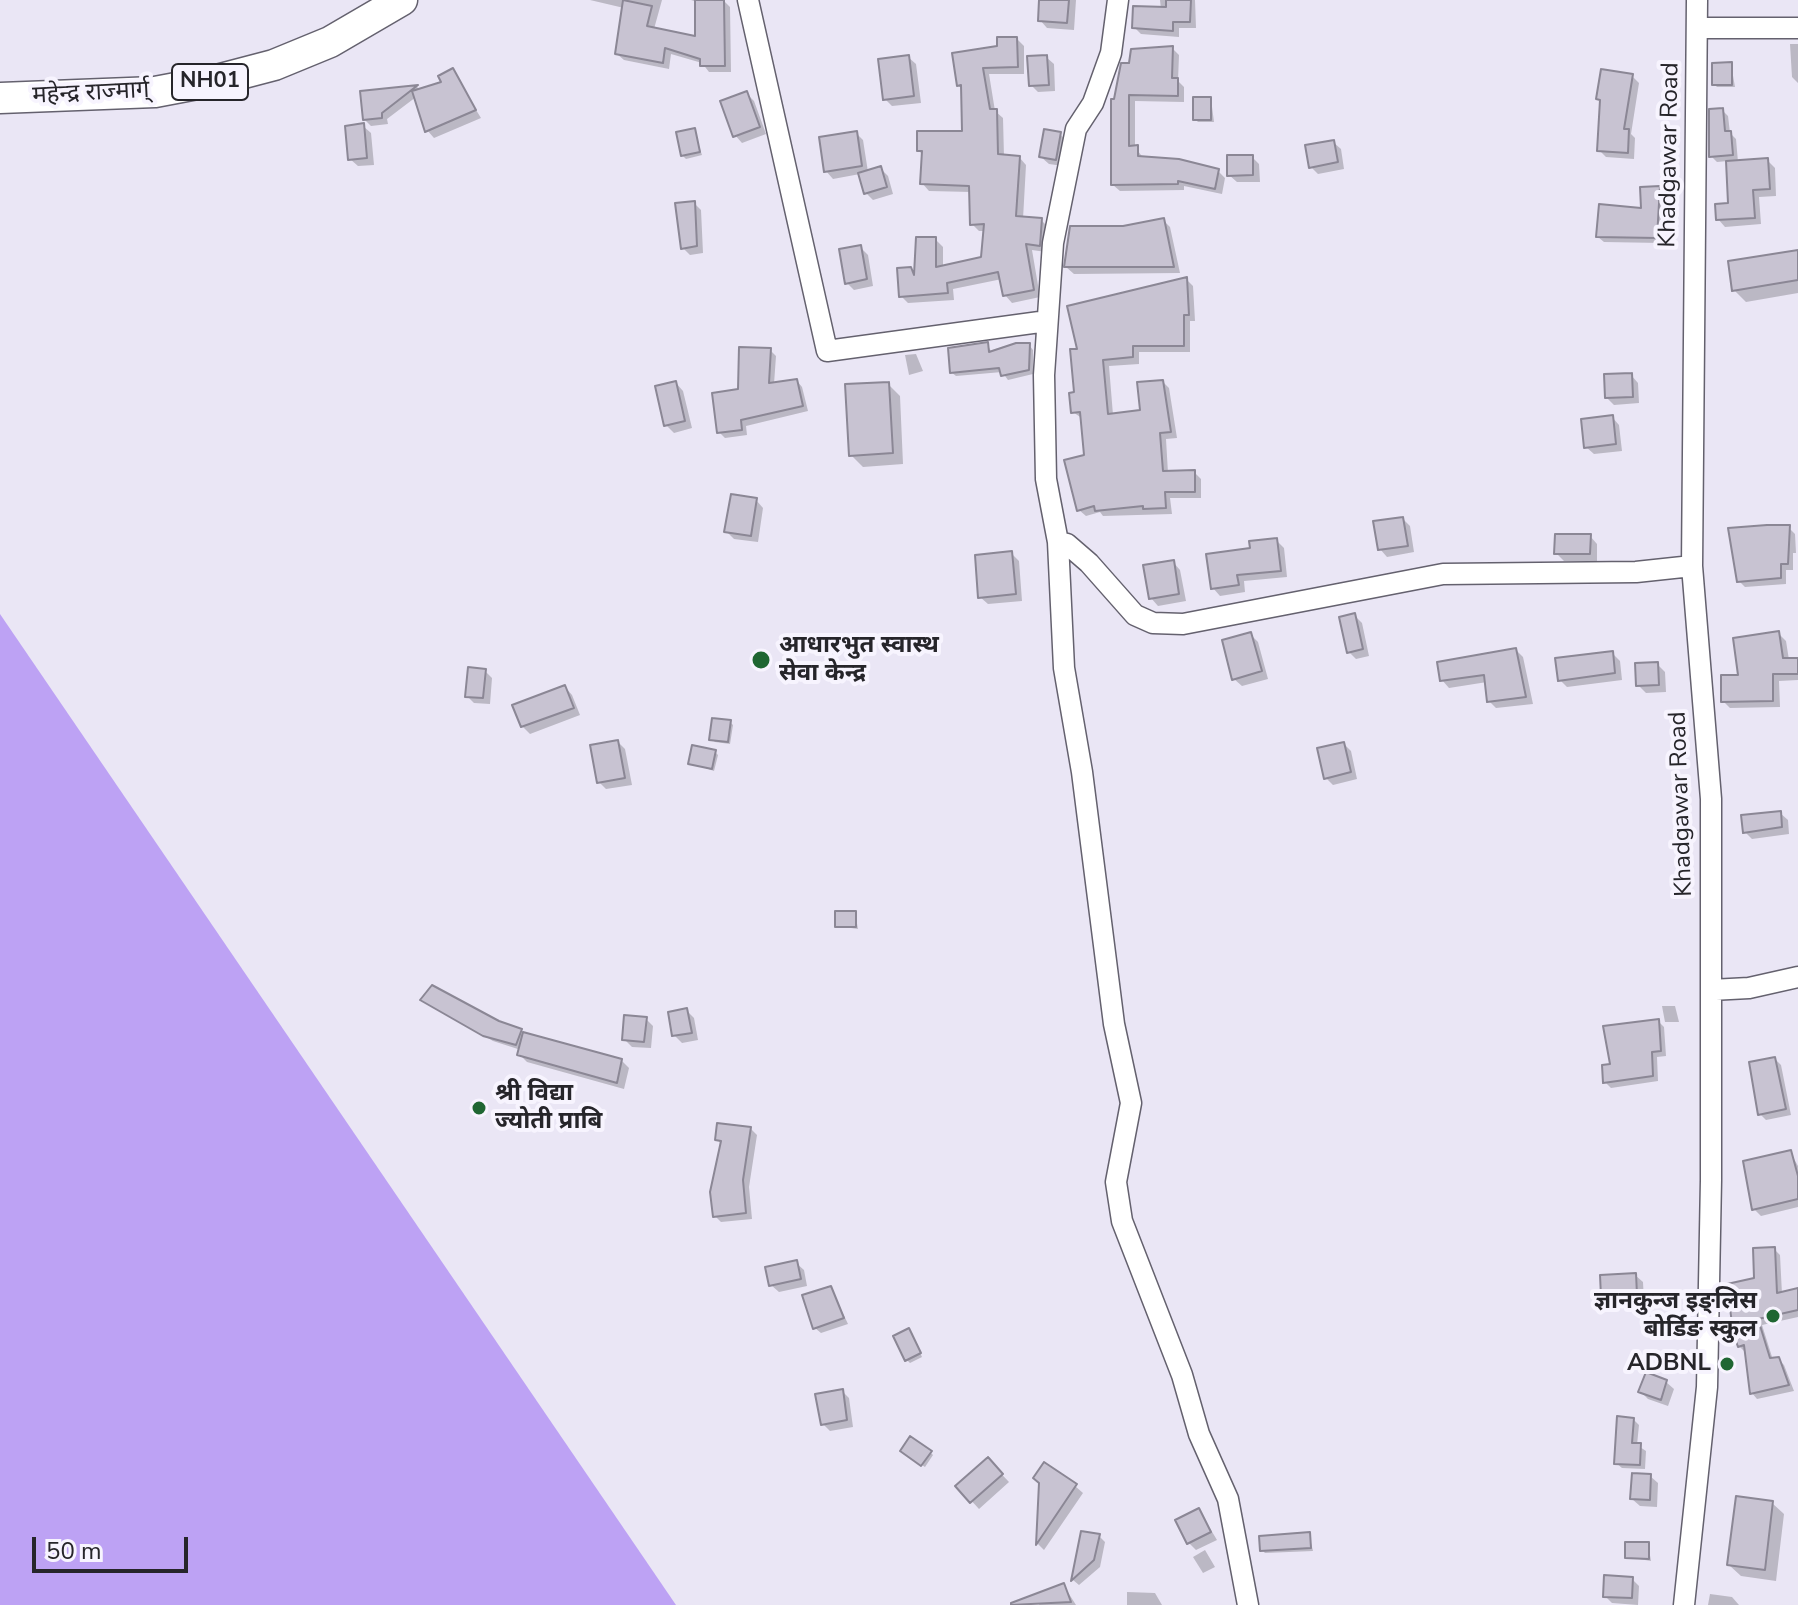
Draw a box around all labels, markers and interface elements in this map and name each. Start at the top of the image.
street label: Khadgawar Road [1654,62,1686,248]
road number: NH01 [172,64,248,100]
street label: महेन्द्र राज्मार्ग् [32,77,150,111]
place label: आधारभुत स्वास्थ सेवा केन्द्र [779,632,939,688]
marker: आधारभुत स्वास्थ सेवा केन्द्र [750,649,772,671]
street label: Khadgawar Road [1664,711,1700,897]
place label: श्री विद्या ज्योती प्राबि [495,1080,602,1136]
marker: श्री विद्या ज्योती प्राबि [470,1099,488,1117]
place label: ज्ञानकुन्ज इङ्लिस बोर्डिङ स्कुल [1594,1288,1757,1344]
marker: ज्ञानकुन्ज इङ्लिस बोर्डिङ स्कुल [1764,1307,1782,1325]
place label: ADBNL [1627,1350,1711,1378]
marker: ADBNL [1718,1355,1736,1373]
scale bar [36,1521,192,1571]
text: 50 m [46,1535,102,1567]

